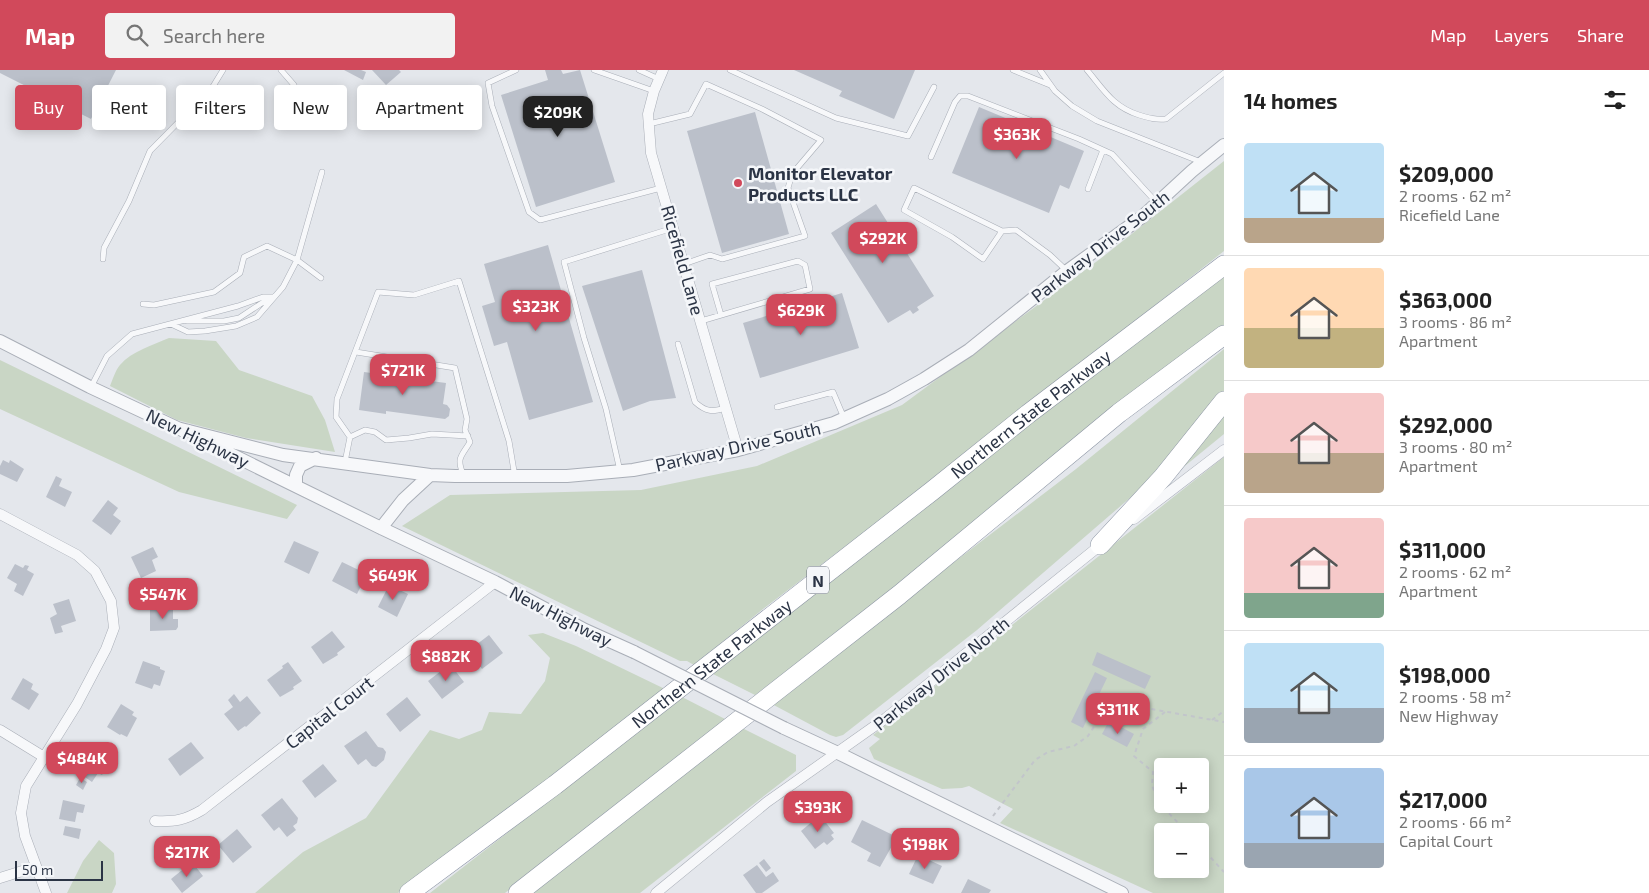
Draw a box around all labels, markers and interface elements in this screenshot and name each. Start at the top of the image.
search box [105,13,455,58]
text: Map [25,21,75,50]
icon: search [123,21,151,49]
text: Search here [163,24,265,47]
text: Map [1430,24,1466,46]
text: Layers [1494,24,1549,46]
text: Share [1577,24,1624,46]
chip: Buy [15,85,82,130]
chip: Rent [92,85,166,130]
chip: Filters [176,85,264,130]
chip: New [274,85,347,130]
chip: Apartment [357,85,482,130]
icon: filters [1601,86,1629,114]
text: 14 homes [1244,88,1338,113]
pin: $209K [523,96,593,138]
text: $209K [534,102,582,121]
pin: $363K [982,118,1052,160]
text: $363K [993,124,1041,143]
text: $209,000 [1399,161,1494,186]
place label: Monitor Elevator Products LLC [748,162,893,205]
icon: home [1284,163,1344,223]
marker: Monitor Elevator Products LLC [732,177,744,189]
street label: Parkway Drive South [1027,185,1173,307]
text: 2 rooms · 62 m² [1399,186,1511,205]
street label: Ricefield Lane [657,202,709,318]
text: Ricefield Lane [1399,205,1500,224]
pin: $292K [848,222,918,264]
text: $292K [859,228,907,247]
text: $363,000 [1399,287,1492,312]
icon: home [1284,288,1344,348]
pin: $323K [501,290,571,332]
pin: $629K [766,294,836,336]
text: $323K [513,296,559,315]
text: $629K [777,300,825,319]
text: 3 rooms · 86 m² [1399,312,1512,331]
text: Apartment [1399,331,1478,350]
street label: Northern State Parkway [946,344,1115,483]
pin: $721K [368,354,438,396]
text: $721K [381,360,425,379]
street label: New Highway [143,404,254,473]
text: $292,000 [1399,412,1493,437]
icon: home [1284,413,1344,473]
street label: Parkway Drive South [653,416,823,476]
text: 3 rooms · 80 m² [1399,437,1512,456]
text: Apartment [1399,456,1478,475]
text: $311,000 [1399,537,1486,562]
icon: home [1284,538,1344,598]
pin: $649K [358,558,428,601]
text: 2 rooms · 62 m² [1399,562,1511,581]
text: $649K [369,565,417,584]
road number: N [807,566,829,594]
pin: $547K [128,578,198,620]
street label: New Highway [506,581,616,651]
text: Apartment [1399,581,1478,600]
text: $547K [140,584,186,603]
street label: Northern State Parkway [627,593,796,732]
street label: Parkway Drive North [868,611,1014,735]
pin: $882K [411,640,481,682]
text: $882K [422,646,470,665]
text: $198,000 [1399,662,1491,687]
icon: home [1284,663,1344,723]
street label: Capital Court [281,671,377,753]
text: 2 rooms · 58 m² [1399,687,1512,706]
pin: $311K [1083,692,1153,735]
text: $311K [1097,699,1139,718]
text: New Highway [1399,706,1499,725]
pin: $484K [47,742,117,784]
text: $484K [57,748,107,767]
map controls [1154,758,1209,878]
button: + [1154,758,1209,813]
text: $217,000 [1399,787,1488,812]
icon: home [1284,788,1344,848]
pin: $393K [783,790,853,833]
text: $393K [794,797,842,816]
text: 2 rooms · 66 m² [1399,812,1512,831]
button: − [1154,823,1209,878]
pin: $198K [890,828,960,870]
text: Capital Court [1399,831,1493,850]
text: $198K [902,834,948,853]
pin: $217K [152,836,222,878]
text: $217K [165,842,209,861]
scale bar [15,858,102,881]
text: 50 m [22,861,53,878]

